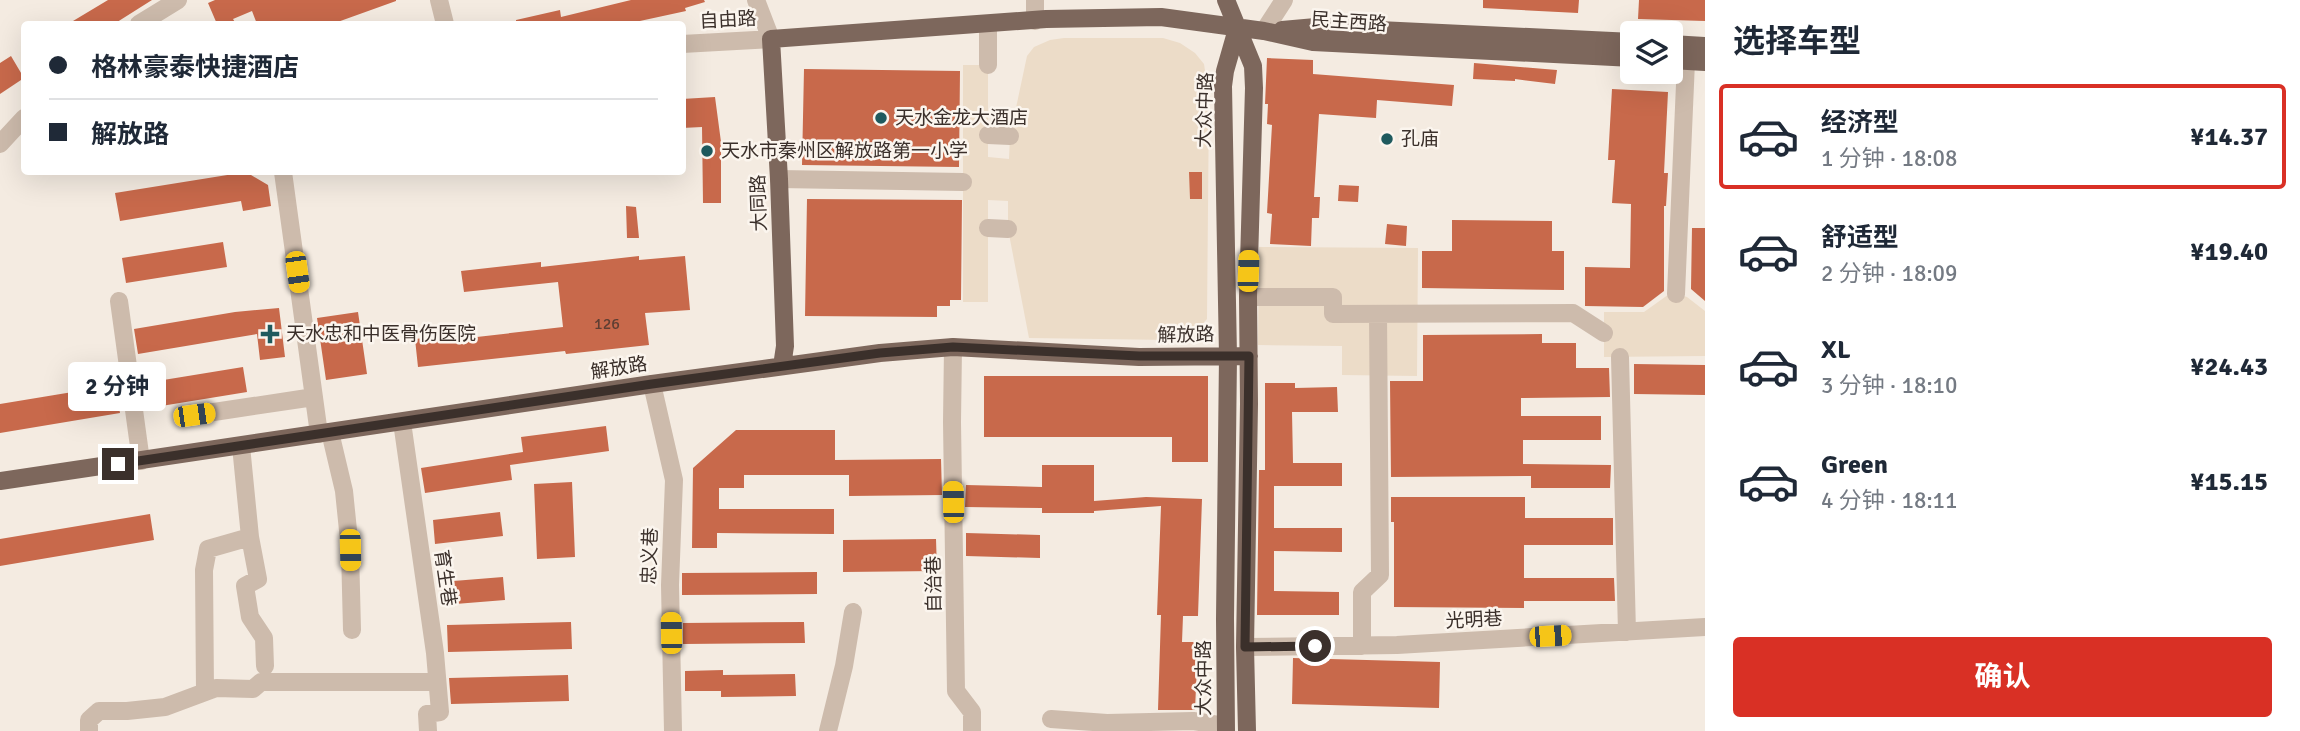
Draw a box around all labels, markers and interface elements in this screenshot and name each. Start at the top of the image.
street label: 自由路 [699,7,757,33]
street label: 民主西路 [1310,7,1388,37]
map controls [1620,21,1683,84]
button: layers [1620,21,1683,84]
text: 选择车型 [1733,22,1861,61]
text: 格林豪泰快捷酒店 [91,52,299,84]
street label: 大众中路 [1192,72,1218,148]
icon: car [1737,105,1800,168]
place label: 天水金龙大酒店 [895,106,1028,130]
text: 经济型 [1821,107,1899,139]
marker: 天水金龙大酒店 [873,110,889,126]
text: 解放路 [91,119,169,151]
text: ¥14.37 [2190,121,2268,153]
place label: 孔庙 [1401,127,1439,151]
marker: 孔庙 [1379,131,1395,147]
place label: 天水市秦州区解放路第一小学 [721,139,968,163]
marker: 天水市秦州区解放路第一小学 [699,143,715,159]
text: 1 分钟 · 18:08 [1821,144,1957,173]
street label: 大同路 [746,174,772,232]
icon: car [1737,220,1800,283]
text: 舒适型 [1821,222,1899,254]
text: ¥19.40 [2190,236,2268,268]
car [284,250,311,294]
car [1237,250,1260,292]
text: 2 分钟 · 18:09 [1821,259,1957,288]
house number: 126 [594,314,620,334]
place label: 天水忠和中医骨伤医院 [286,322,476,346]
street label: 解放路 [1157,323,1215,347]
marker: 天水忠和中医骨伤医院 [260,324,280,344]
text: XL [1821,334,1851,366]
icon: car [1737,335,1800,398]
text: ¥24.43 [2190,351,2268,383]
street label: 解放路 [589,352,649,384]
callout: 2 分钟 [69,363,167,412]
text: 3 分钟 · 18:10 [1821,371,1957,400]
text: 2 分钟 [85,372,149,401]
car [172,402,217,428]
route end [102,448,134,480]
text: Green [1821,449,1888,481]
icon: car [1737,450,1800,513]
text: ¥15.15 [2190,466,2268,498]
car [943,481,964,523]
text: 4 分钟 · 18:11 [1821,486,1957,515]
street label: 忠义巷 [637,527,663,585]
car [340,529,361,571]
street label: 育生巷 [429,548,461,608]
street label: 自治巷 [922,555,946,613]
street label: 光明巷 [1445,607,1503,633]
car [661,612,682,654]
car [1529,624,1572,648]
route start [1299,630,1331,662]
button: 确认 [1733,637,2272,717]
street label: 大众中路 [1192,640,1216,716]

